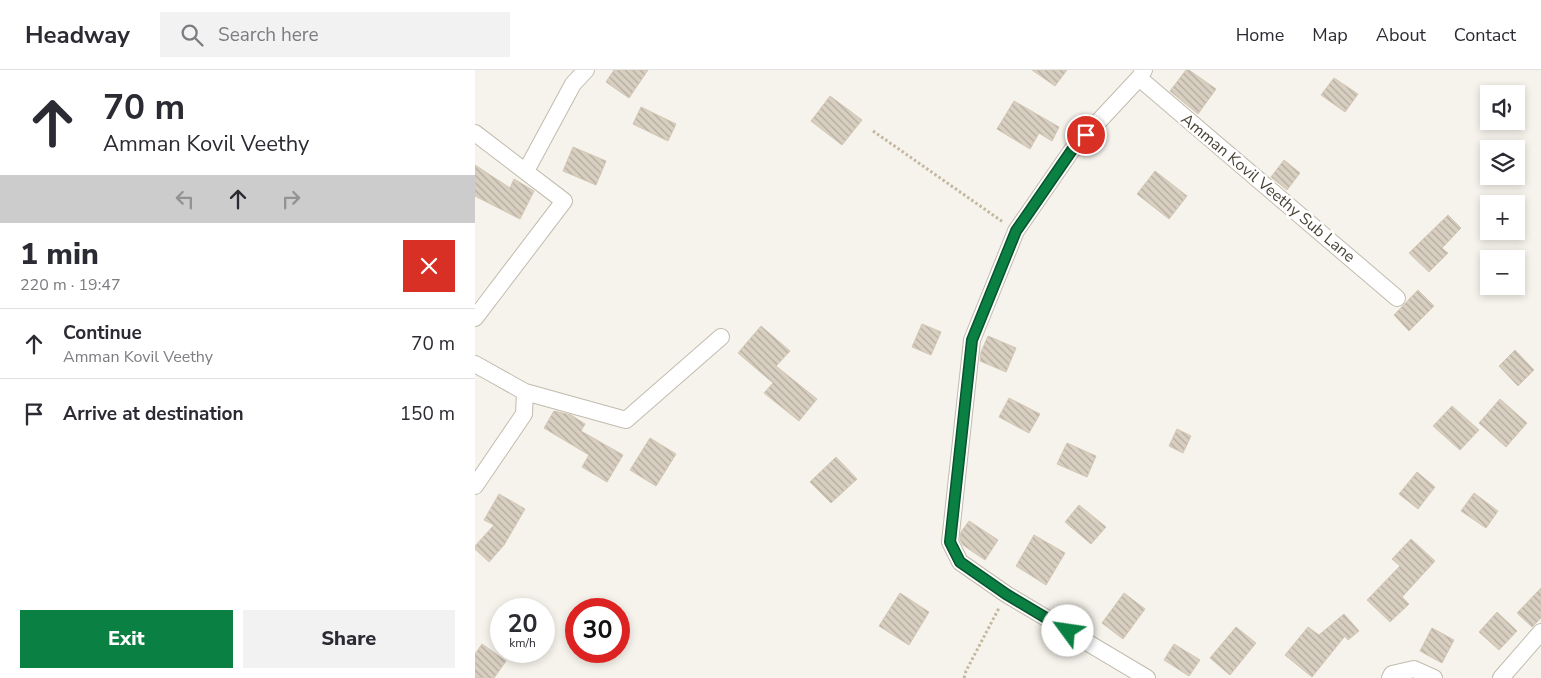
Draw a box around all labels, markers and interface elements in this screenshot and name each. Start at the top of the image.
search box [160,12,510,57]
text: Headway [25,19,130,51]
icon: search [178,21,206,49]
text: Search here [218,22,319,48]
text: Home [1236,23,1284,47]
text: Map [1312,23,1348,47]
text: About [1376,23,1426,47]
text: Contact [1454,23,1516,47]
text: 70 m [103,84,185,131]
map controls [1480,85,1525,295]
button: sound [1480,85,1525,130]
icon: ahead [20,90,85,155]
street label: Amman Kovil Veethy Sub Lane [1176,108,1360,268]
pin [1065,114,1107,156]
icon: arrive [1072,121,1100,149]
text: Amman Kovil Veethy [103,129,309,159]
button: layers [1480,140,1525,185]
icon: left [171,185,199,213]
icon: ahead [224,185,252,213]
icon: right [277,185,305,213]
button: + [1480,195,1525,240]
text: 1 min [20,234,99,275]
button: close [403,240,455,292]
button: − [1480,250,1525,295]
text: 220 m · 19:47 [20,274,121,296]
text: Continue [63,320,142,346]
icon: ahead [20,330,48,358]
text: 70 m [411,331,455,357]
text: Amman Kovil Veethy [63,346,213,368]
icon: arrive [20,400,48,428]
text: Arrive at destination [63,401,244,427]
text: 150 m [400,401,455,427]
speed limit sign: 30 [565,598,630,663]
position arrow [1041,604,1093,656]
text: 20 [507,607,538,641]
button: Exit [20,610,233,668]
button: Share [243,610,455,668]
text: km/h [509,635,536,651]

